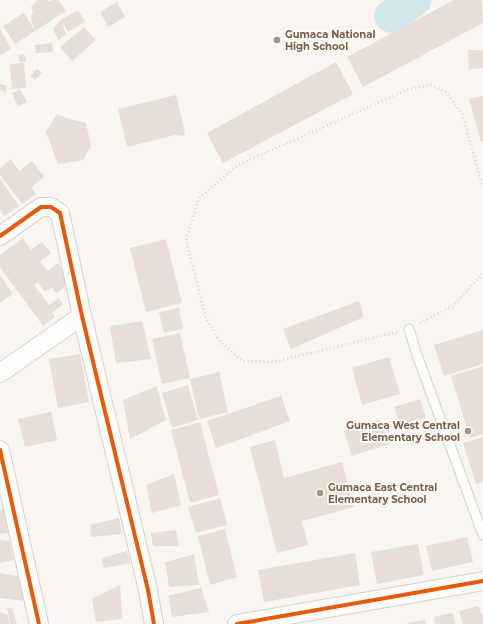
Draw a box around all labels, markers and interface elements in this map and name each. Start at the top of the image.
place label: Gumaca National High School [285,28,375,53]
marker: Gumaca National High School [272,35,282,45]
place label: Gumaca West Central Elementary School [346,419,460,444]
marker: Gumaca West Central Elementary School [463,426,473,436]
place label: Gumaca East Central Elementary School [328,481,437,506]
marker: Gumaca East Central Elementary School [315,488,325,498]

